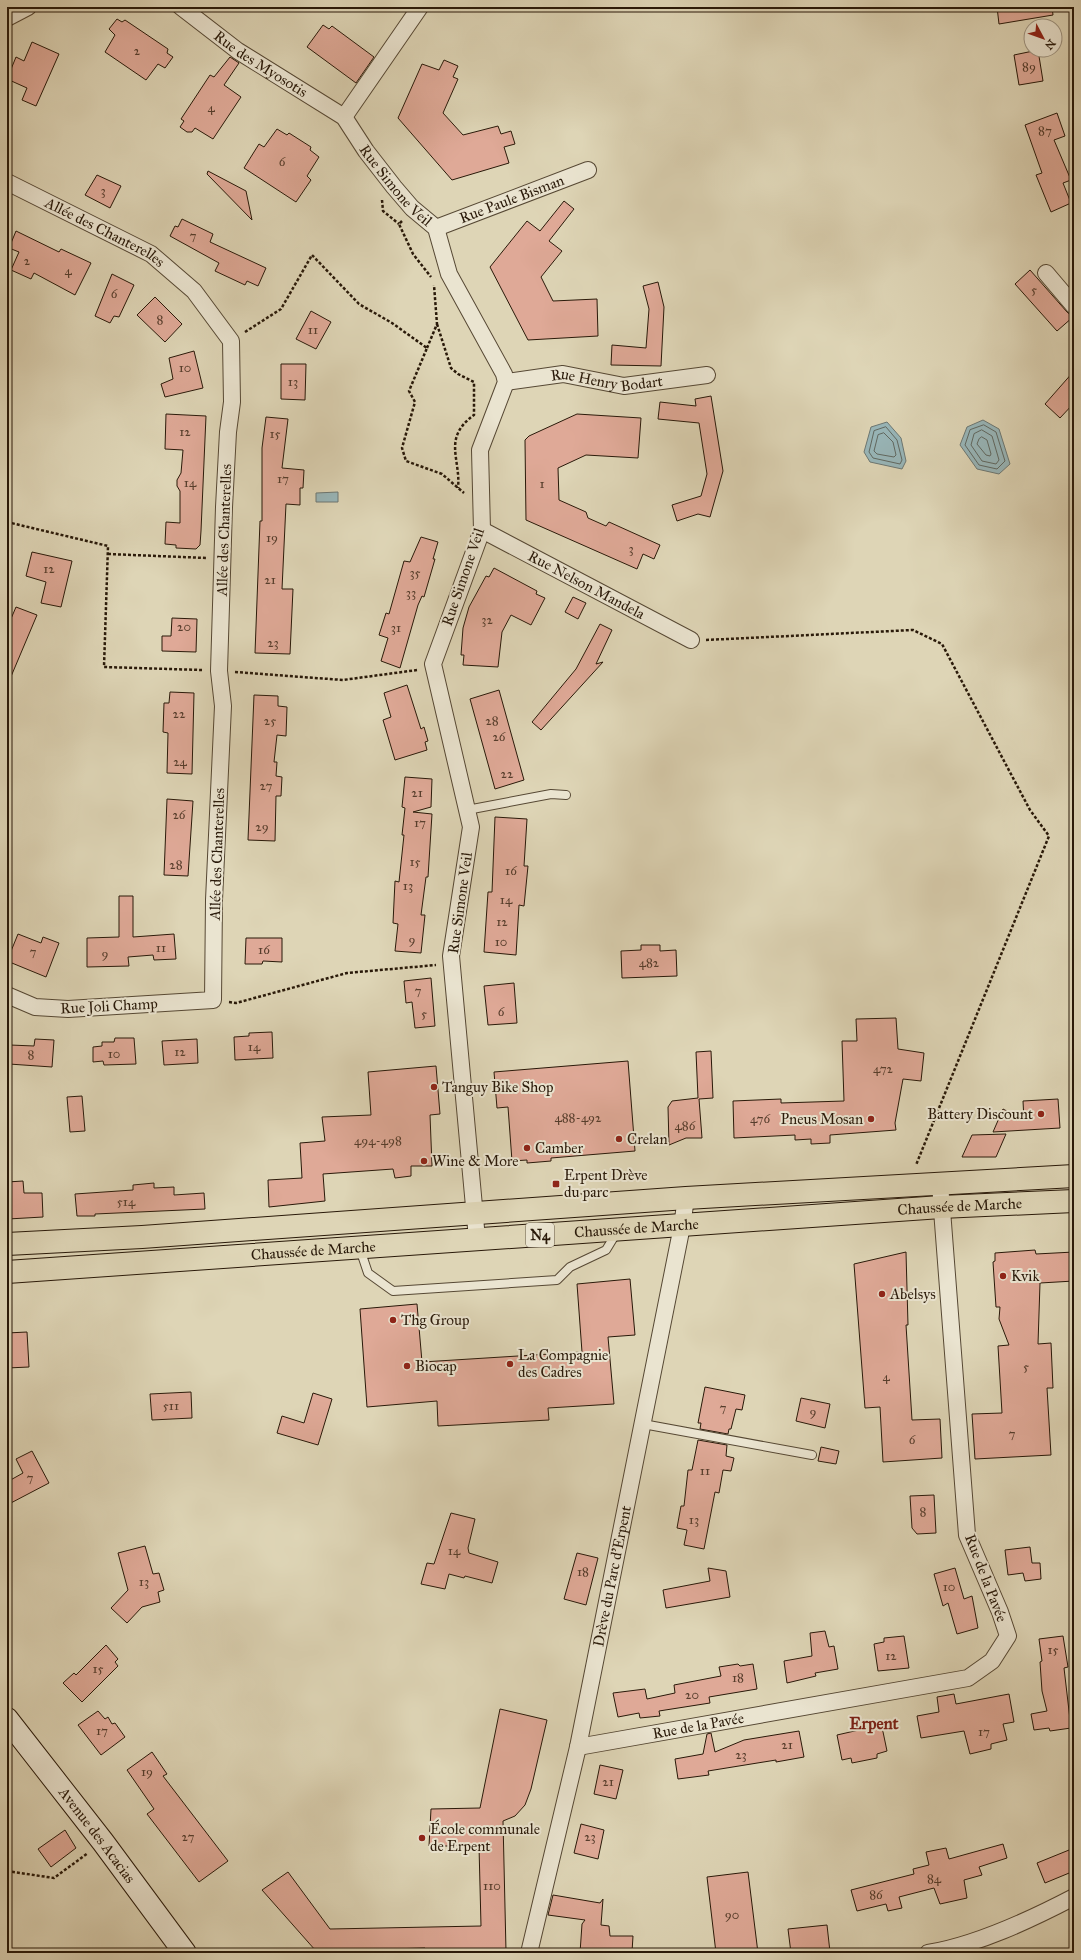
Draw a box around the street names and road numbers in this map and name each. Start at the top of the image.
street label: Rue des Myosotis [210,27,311,101]
street label: Rue Simone Veil [355,141,437,231]
street label: Rue Paule Bisman [457,171,567,227]
street label: Allée des Chanterelles [41,193,168,271]
street label: Rue Henry Bodart [550,365,665,395]
street label: Allée des Chanterelles [213,464,235,597]
street label: Rue Simone Veil [438,525,488,628]
street label: Rue Nelson Mandela [525,547,648,623]
street label: Allée des Chanterelles [206,788,228,921]
street label: Rue Simone Veil [444,850,476,955]
street label: Rue Joli Champ [60,994,158,1019]
street label: Chaussée de Marche [897,1194,1023,1219]
street label: Chaussée de Marche [574,1215,699,1242]
road number: N4 [526,1223,554,1247]
street label: Chaussée de Marche [250,1237,376,1264]
street label: Drève du Parc d'Erpent [589,1503,635,1648]
street label: Rue de la Pavée [961,1532,1011,1624]
street label: Rue de la Pavée [651,1709,745,1743]
street label: Avenue des Acacias [54,1783,139,1887]

